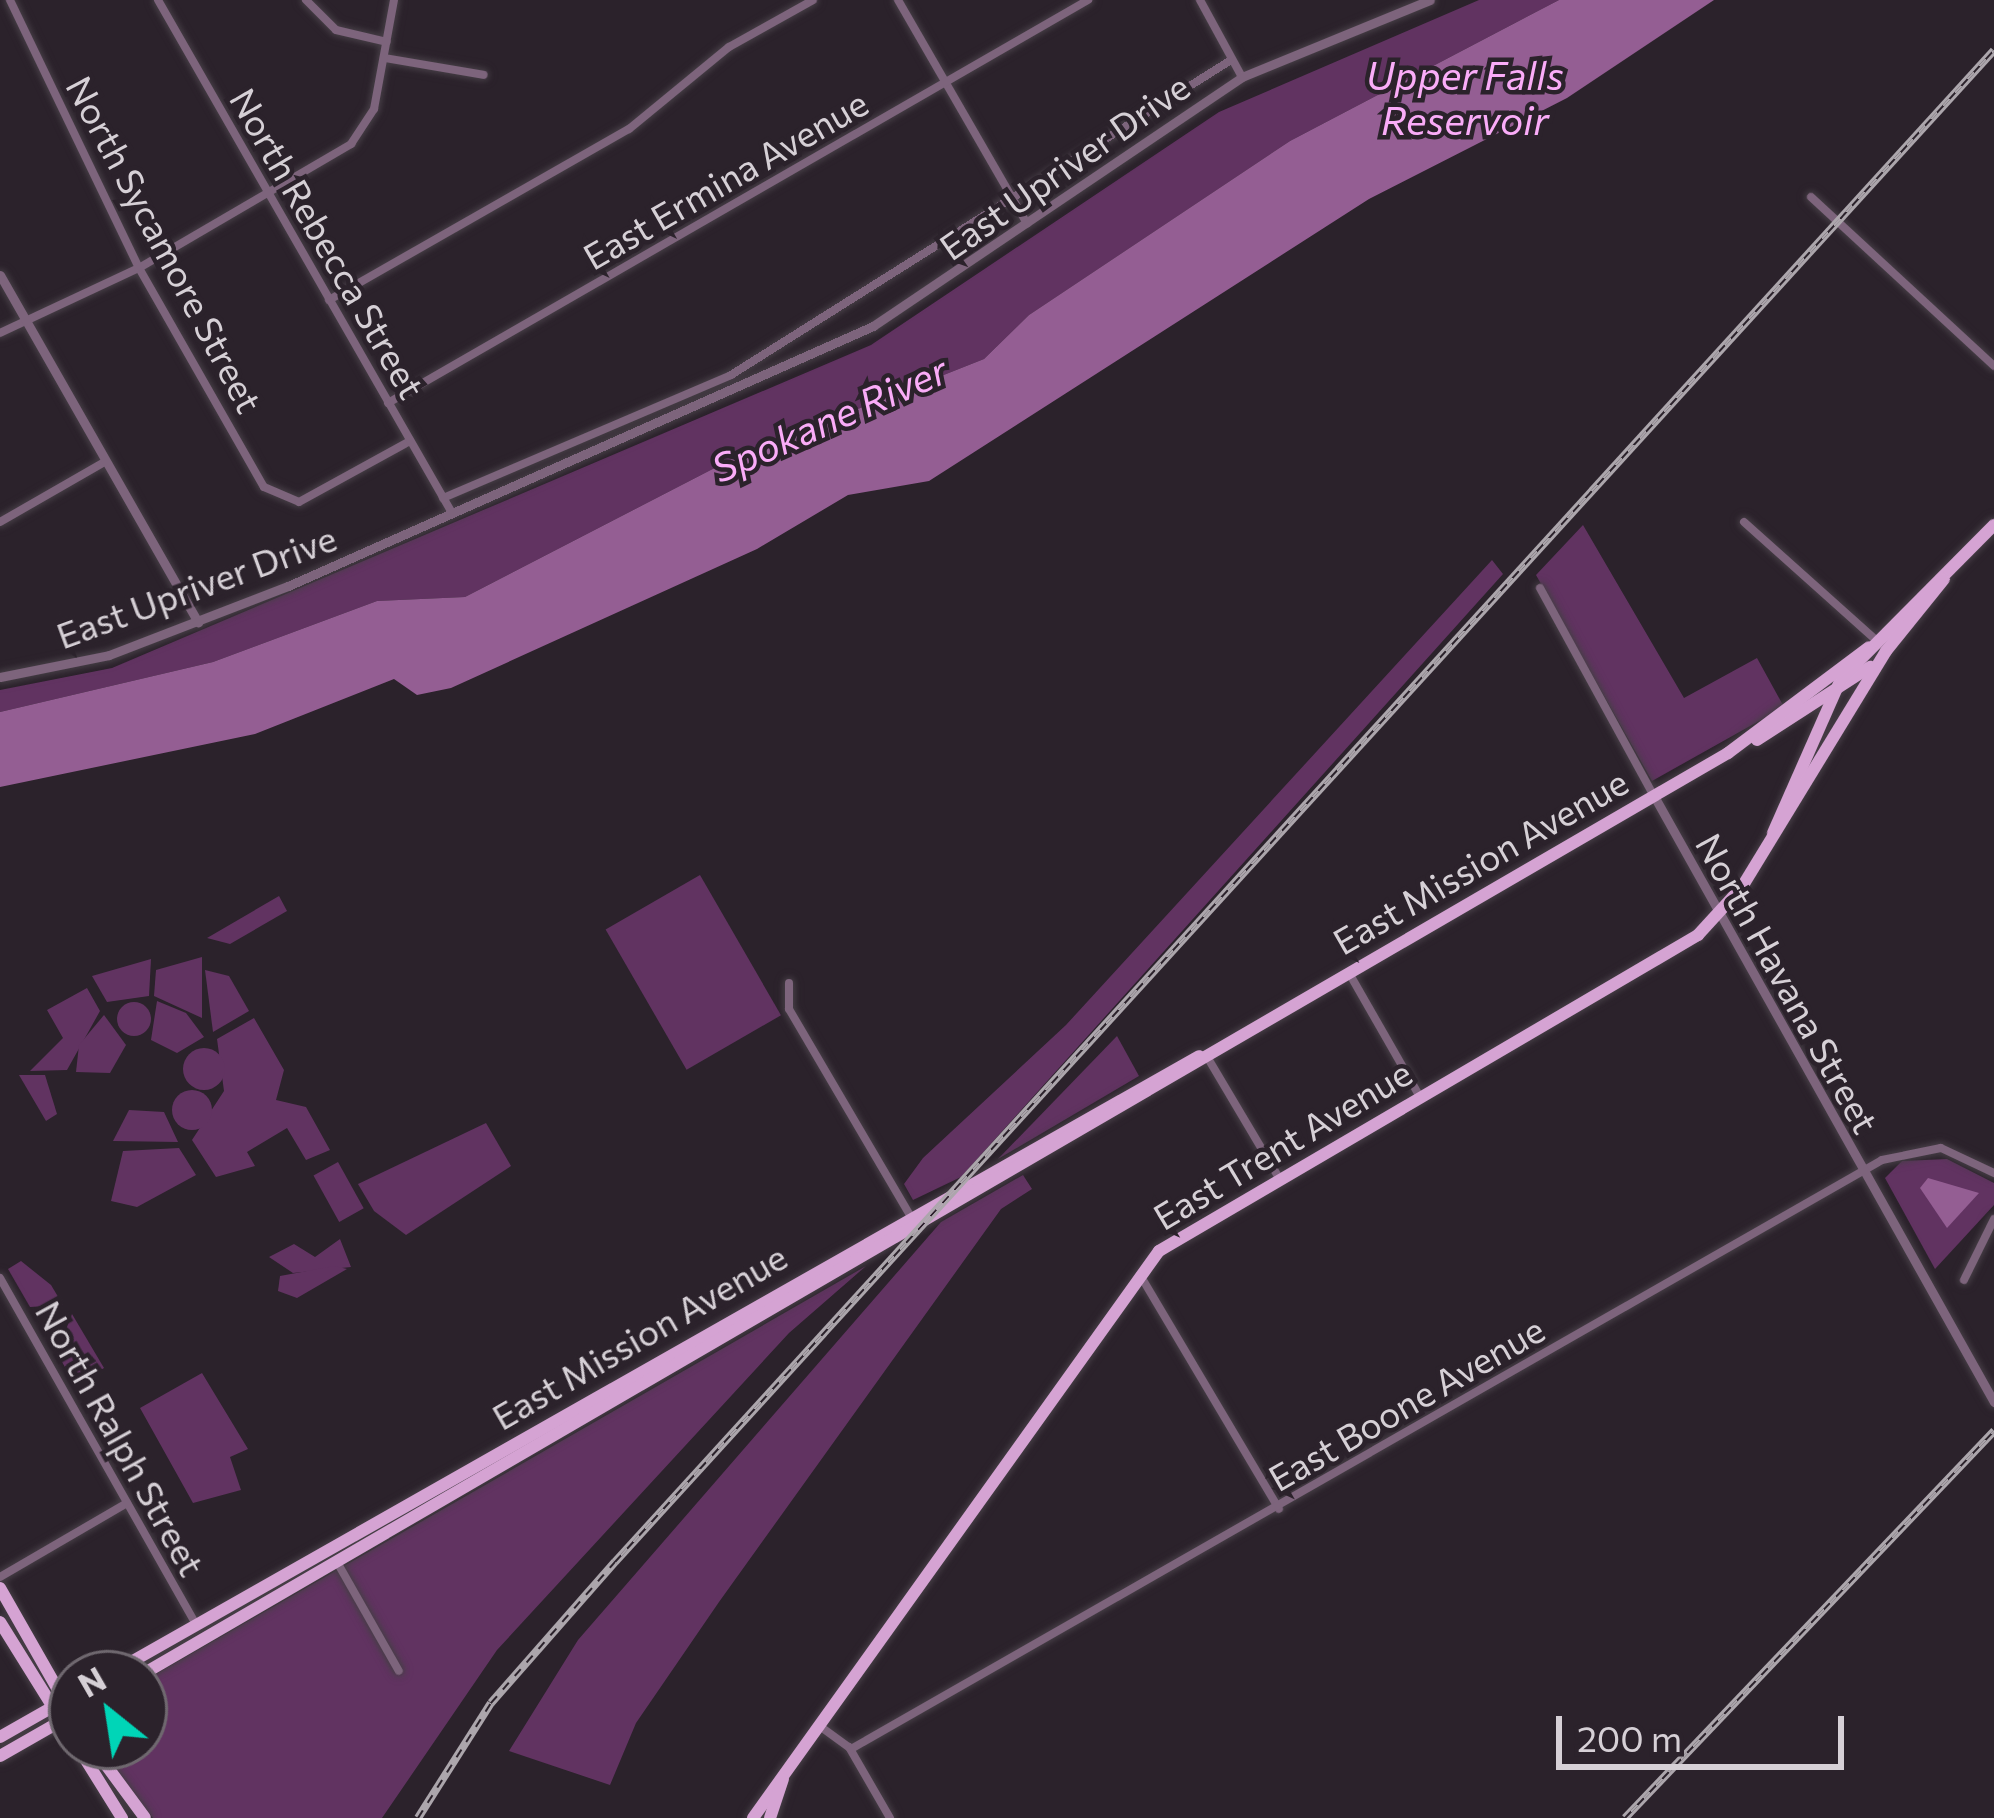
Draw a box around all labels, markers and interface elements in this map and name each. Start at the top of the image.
water label: Upper Falls Reservoir [1366,52,1564,143]
street label: East Upriver Drive [931,64,1197,268]
street label: North Sycamore Street [58,69,272,419]
street label: North Rebecca Street [222,80,434,406]
street label: East Ermina Avenue [575,80,875,278]
water label: Spokane River [704,345,954,491]
street label: East Upriver Drive [50,515,342,657]
street label: East Mission Avenue [1325,759,1635,963]
street label: North Havana Street [1688,826,1888,1140]
street label: East Trent Avenue [1145,1050,1419,1238]
street label: East Mission Avenue [484,1234,794,1438]
street label: North Ralph Street [27,1293,215,1583]
street label: East Boone Avenue [1261,1307,1551,1499]
north arrow [48,1650,168,1770]
text: N [70,1657,112,1705]
scale bar [1562,1692,1850,1766]
text: 200 m [1577,1715,1682,1759]

